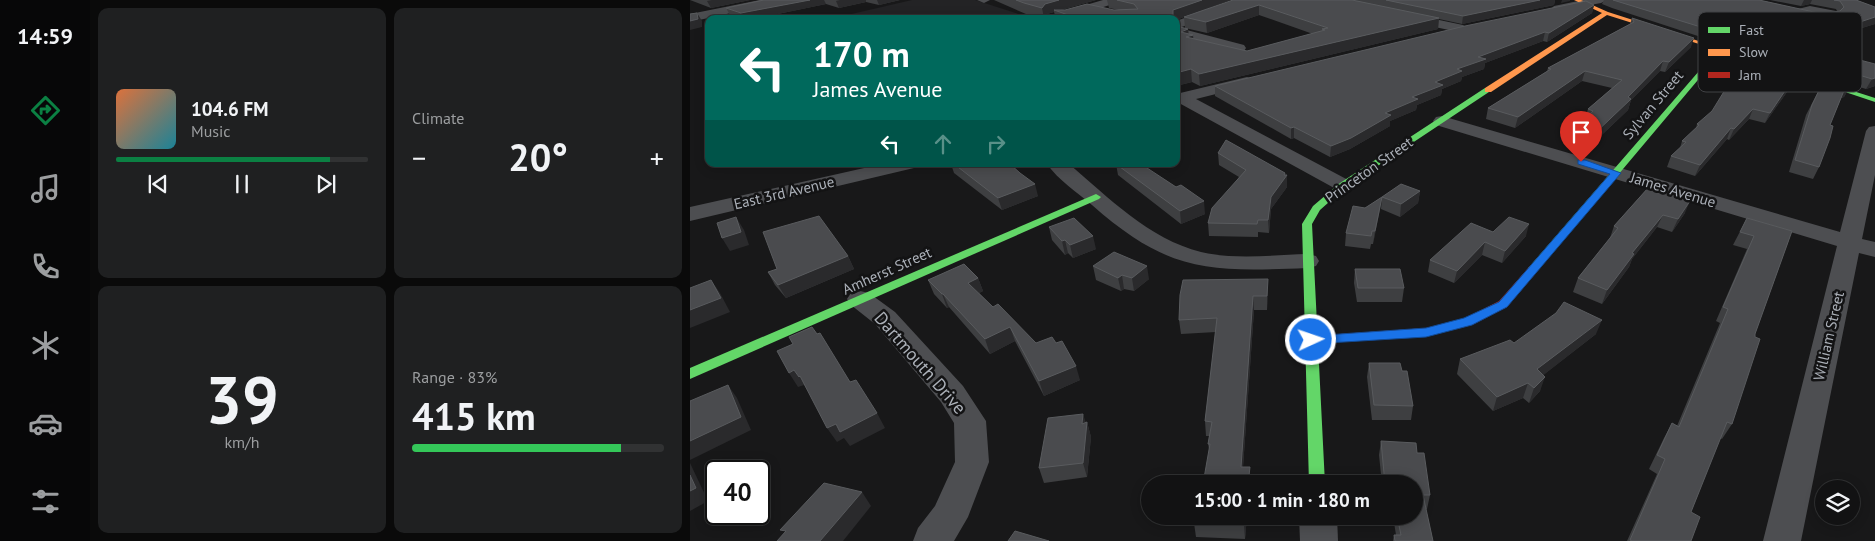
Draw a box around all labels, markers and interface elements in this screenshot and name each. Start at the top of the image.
legend [1698,12,1862,92]
text: Fast [1739,21,1764,39]
text: 14:59 [17,22,73,50]
text: 170 m [813,31,910,77]
icon: left [730,35,795,100]
text: Slow [1739,43,1769,61]
street label: Sylvan Street [1618,66,1687,143]
text: Jam [1738,66,1761,84]
text: James Avenue [813,75,943,103]
icon: directions [28,93,63,128]
text: 104.6 FM [191,97,268,121]
text: Climate [412,108,464,128]
pin [1560,111,1602,162]
icon: arrive [1567,118,1595,146]
text: Music [191,121,231,141]
icon: left [876,130,904,158]
icon: ahead [929,130,957,158]
icon: right [982,130,1010,158]
text: 20° [508,132,568,181]
street label: Princeton Street [1321,132,1416,207]
text: − [412,139,426,176]
text: + [650,139,664,176]
street label: James Avenue [1627,167,1718,212]
icon: previous [144,170,172,198]
icon: pause [228,170,256,198]
icon: next [312,170,340,198]
icon: music [28,171,63,206]
street label: East 3rd Avenue [732,172,836,213]
street label: Amherst Street [839,242,934,299]
icon: phone [28,249,63,284]
street label: William Street [1809,289,1848,382]
street label: Dartmouth Drive [870,307,971,419]
position arrow [1284,313,1336,365]
icon: climate [28,328,63,363]
text: 39 [205,357,279,441]
text: Range · 83% [412,367,497,387]
text: 415 km [412,391,536,440]
icon: car [28,406,63,441]
text: km/h [224,432,260,452]
speed limit sign: 40 [705,460,770,525]
map controls [1815,480,1860,525]
button: layers [1815,480,1860,525]
icon: filters [28,484,63,519]
text: 15:00 · 1 min · 180 m [1194,488,1370,512]

